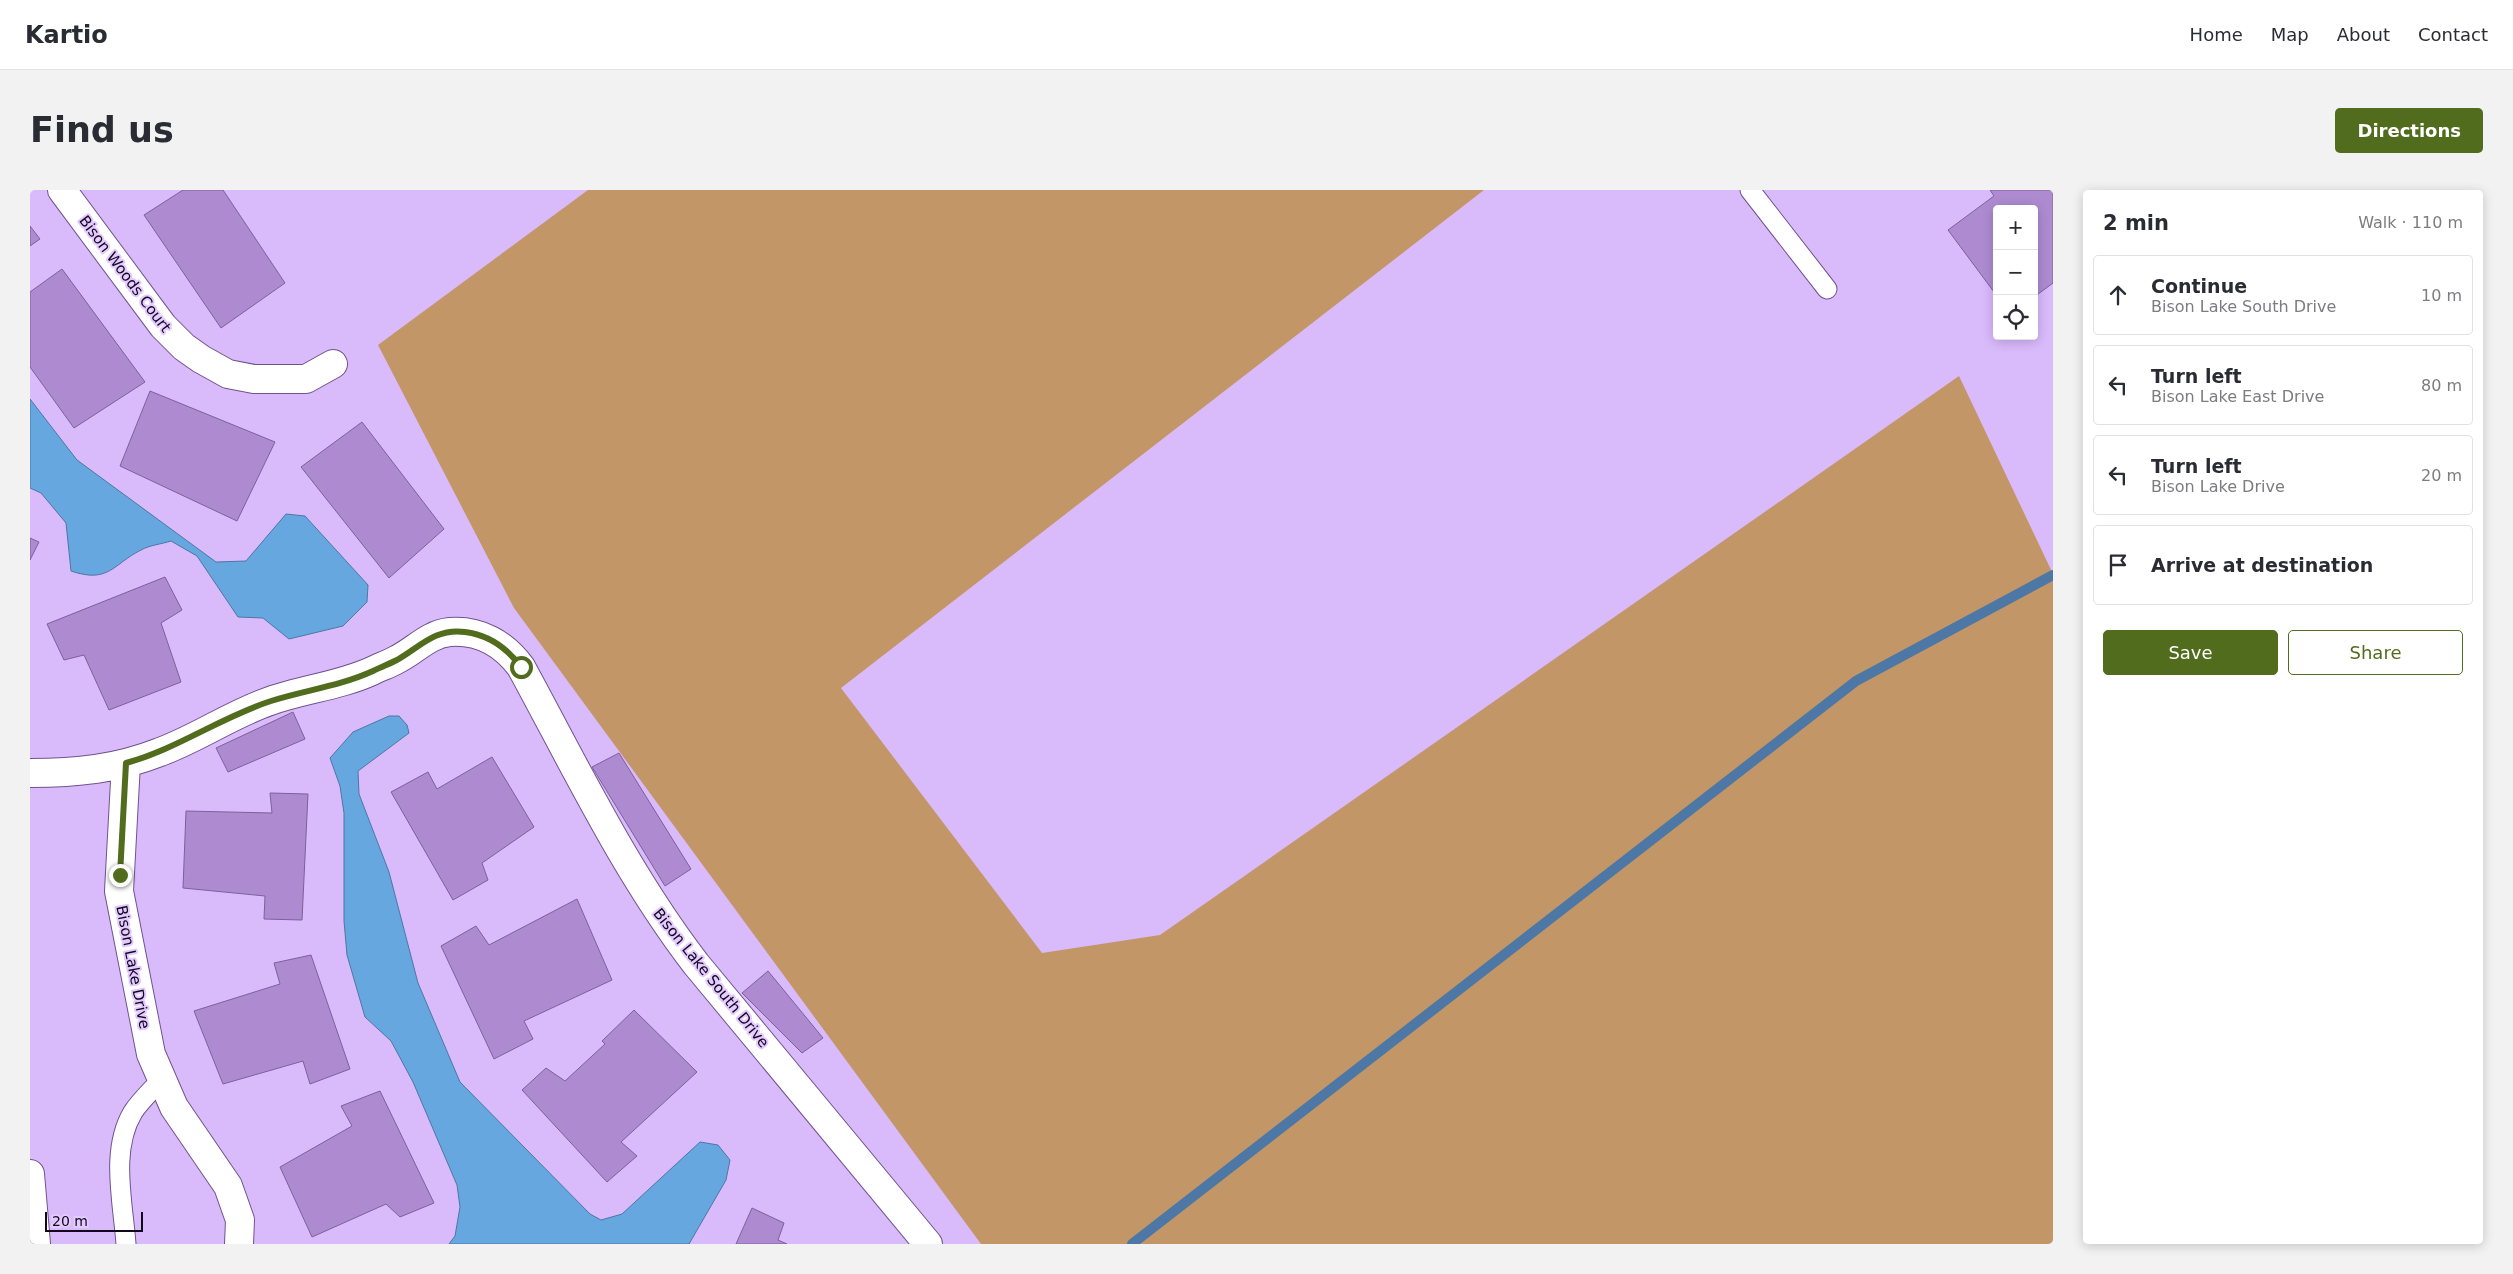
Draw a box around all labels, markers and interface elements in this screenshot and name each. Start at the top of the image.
text: Kartio [25,21,108,49]
text: Home [2190,24,2243,45]
text: Map [2271,24,2309,45]
text: About [2337,24,2390,45]
text: Contact [2418,24,2488,45]
button: Directions [2335,108,2483,153]
text: Find us [30,110,174,150]
map controls [1993,205,2038,340]
button: + [1993,205,2038,250]
text: 2 min [2103,211,2169,235]
street label: Bison Woods Court [75,212,175,336]
text: Walk · 110 m [2358,213,2463,232]
button: − [1993,250,2038,295]
text: Continue [2151,275,2247,297]
icon: ahead [2104,281,2132,309]
text: 10 m [2421,286,2462,305]
button: locate [1993,295,2038,340]
text: Bison Lake South Drive [2151,297,2336,316]
text: Turn left [2151,365,2242,387]
icon: left [2104,371,2132,399]
text: 80 m [2421,376,2462,395]
text: Bison Lake East Drive [2151,387,2324,406]
text: Turn left [2151,455,2242,477]
icon: left [2104,461,2132,489]
text: 20 m [2421,466,2462,485]
text: Bison Lake Drive [2151,477,2285,496]
icon: arrive [2104,551,2132,579]
text: Arrive at destination [2151,554,2373,576]
button: Save [2103,630,2278,675]
button: Share [2288,630,2463,675]
route start [510,656,533,679]
route end [109,864,132,887]
street label: Bison Lake Drive [112,904,154,1030]
street label: Bison Lake South Drive [649,905,773,1051]
scale bar [45,1209,142,1232]
text: 20 m [52,1213,88,1229]

